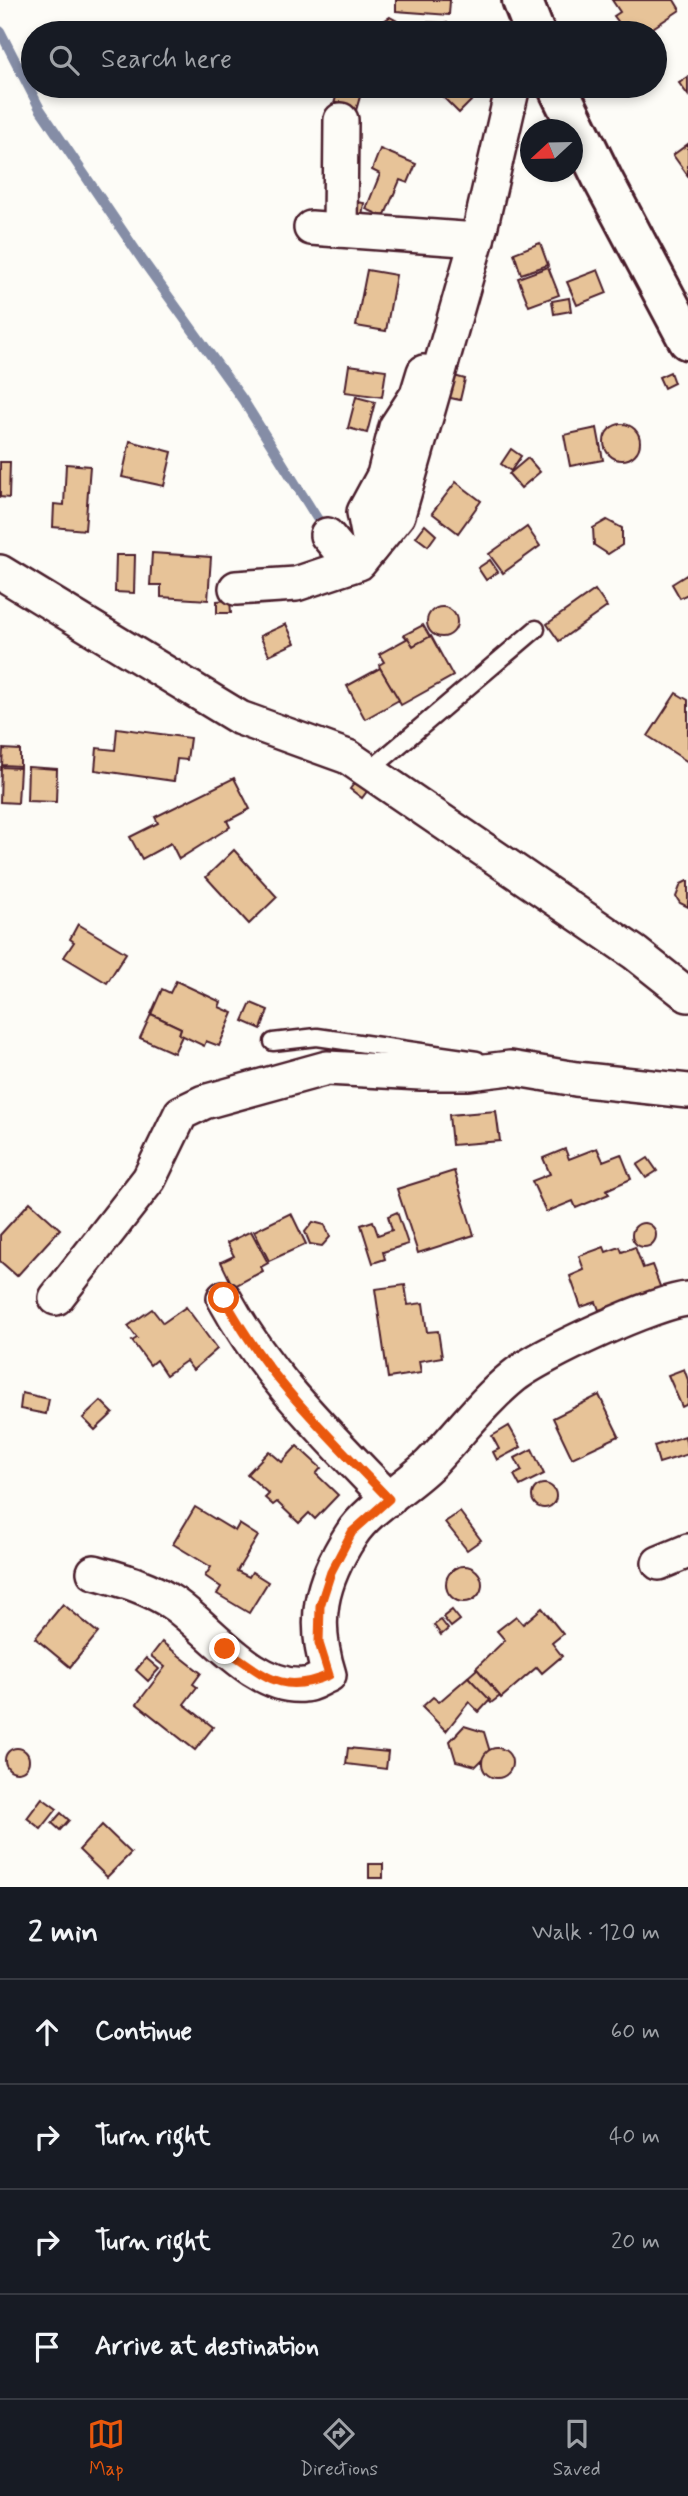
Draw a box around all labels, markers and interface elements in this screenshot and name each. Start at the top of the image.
search box [21,21,667,98]
icon: search [45,41,83,79]
text: Search here [101,43,232,77]
north arrow [520,119,583,182]
route start [208,1282,239,1313]
route end [209,1633,240,1664]
text: 2 min [28,1913,98,1952]
text: Walk · 120 m [532,1918,660,1948]
icon: ahead [28,2013,66,2051]
text: Continue [95,2015,192,2049]
text: 60 m [611,2017,660,2047]
icon: right [28,2118,66,2156]
text: Turn right [95,2120,211,2154]
text: 40 m [609,2122,660,2152]
icon: right [28,2223,66,2261]
text: Turn right [95,2225,211,2259]
text: 20 m [611,2227,660,2257]
icon: arrive [28,2328,66,2366]
text: Arrive at destination [95,2330,319,2364]
tab: Map [87,2415,125,2482]
tab: Directions [300,2415,378,2482]
tab: Saved [553,2415,601,2482]

